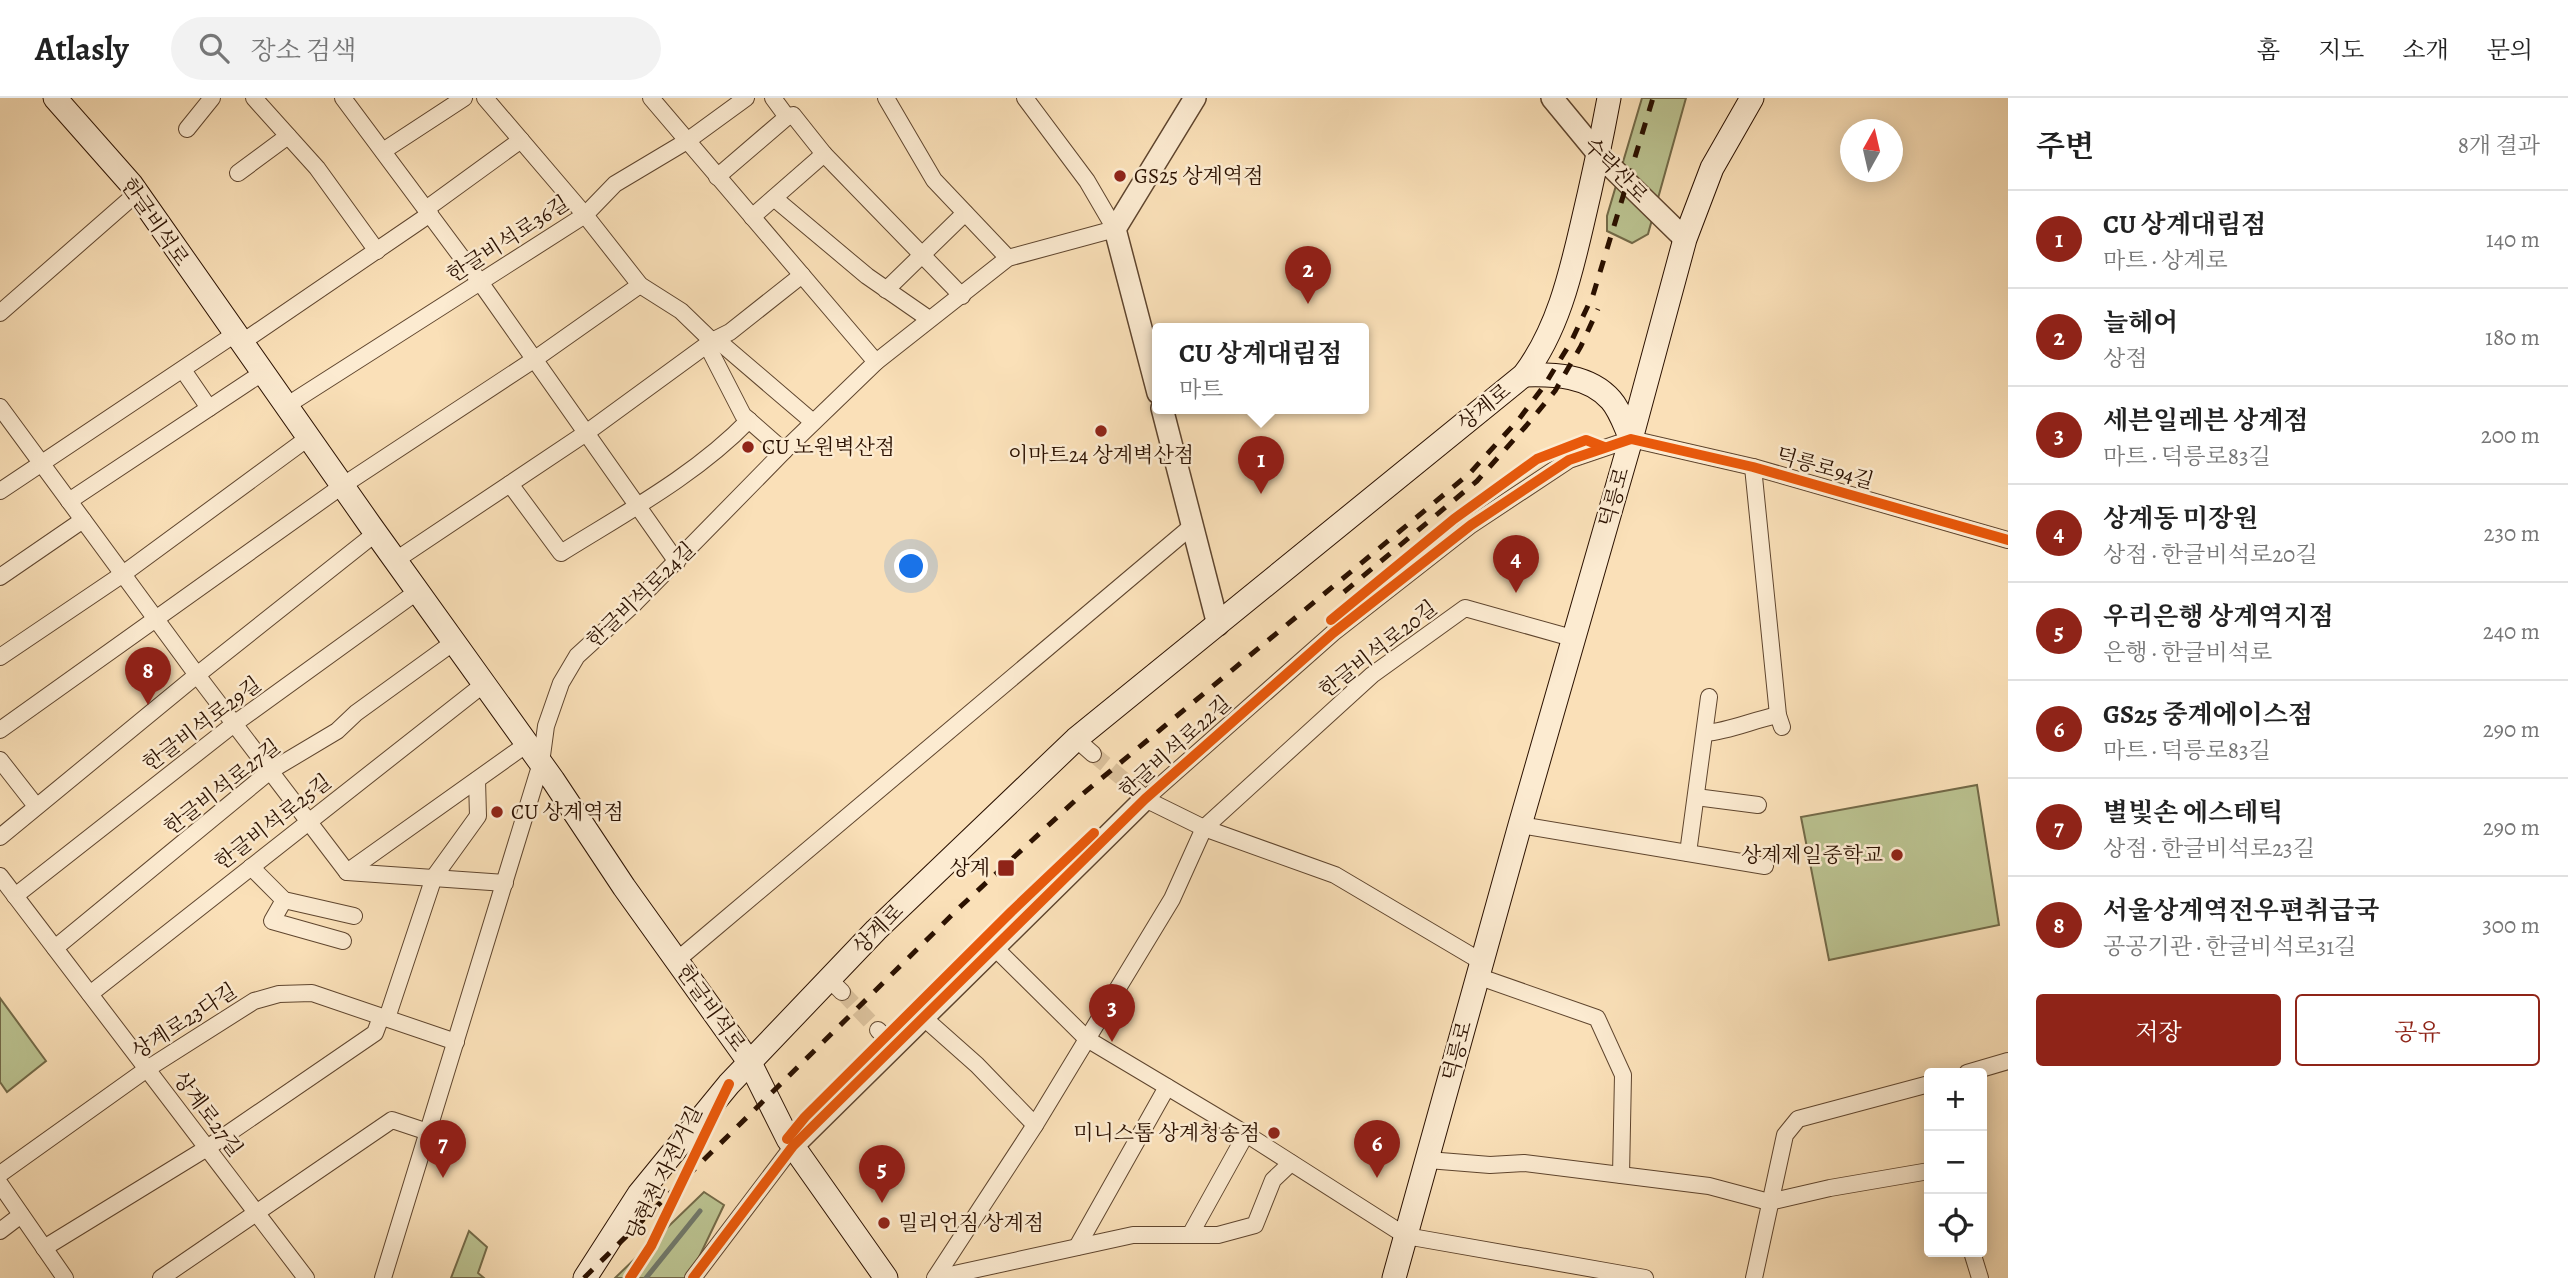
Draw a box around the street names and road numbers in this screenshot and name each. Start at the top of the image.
street label: 수락산로 [1578,131,1654,209]
street label: 한글비석로 [114,172,196,272]
street label: 한글비석로36길 [442,189,574,289]
street label: 상계로 [1452,377,1516,437]
street label: 덕릉로94길 [1773,441,1877,495]
street label: 덕릉로 [1592,464,1636,530]
street label: 한글비석로24길 [580,536,702,654]
street label: 한글비석로20길 [1313,594,1443,704]
street label: 한글비석로29길 [137,670,267,778]
street label: 한글비석로22길 [1113,689,1237,805]
street label: 한글비석로27길 [158,733,286,841]
street label: 한글비석로25길 [209,768,337,876]
street label: 상계로 [847,898,909,960]
street label: 한글비석로 [670,959,752,1057]
street label: 상계로23다길 [126,977,242,1065]
street label: 덕릉로 [1436,1018,1478,1084]
street label: 상계로27길 [167,1066,249,1162]
street label: 당현천 자전거길 [619,1101,709,1245]

